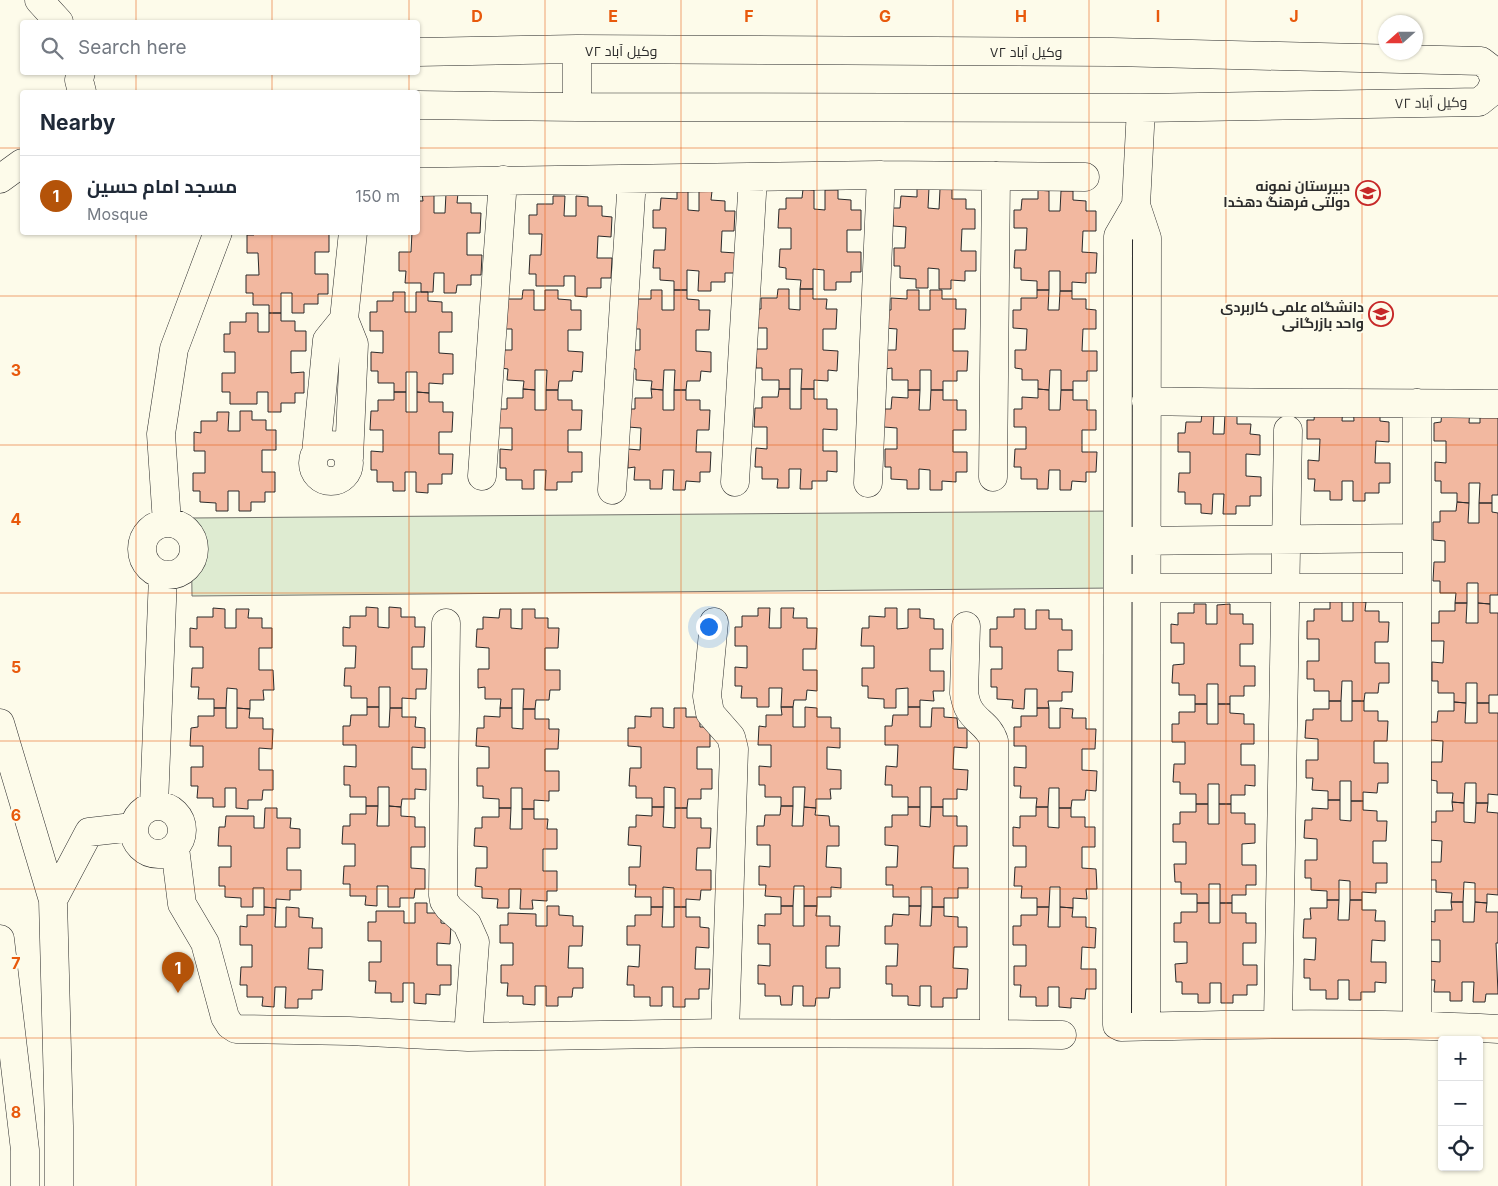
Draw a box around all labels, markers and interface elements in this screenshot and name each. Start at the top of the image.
text: D [471,6,483,26]
text: E [608,6,618,26]
text: F [744,6,754,26]
text: G [879,6,891,26]
text: H [1015,6,1027,26]
text: I [1156,6,1160,26]
text: J [1289,6,1299,26]
north arrow [1378,15,1423,60]
search box [20,20,420,75]
icon: search [38,34,66,62]
text: Search here [78,36,187,59]
street label: ۷۲ وکیل آباد [585,42,657,59]
street label: ۷۲ وکیل آباد [990,43,1062,60]
street label: ۷۲ وکیل آباد [1395,93,1467,111]
text: Nearby [40,110,115,135]
text: مسجد امام حسین [87,175,237,198]
place label: دبیرستان نمونه دولتی فرهنگ دهخدا [1223,177,1350,211]
school or university icon: دبیرستان نمونه دولتی فرهنگ دهخدا [1355,180,1381,206]
text: 1 [53,186,59,206]
text: 150 m [355,186,400,206]
text: Mosque [87,204,148,224]
place label: دانشگاه علمی کاربردی واحد بازرگانی [1220,298,1364,332]
school or university icon: دانشگاه علمی کاربردی واحد بازرگانی [1368,301,1394,327]
text: 3 [11,360,21,380]
text: 4 [11,509,22,529]
your location [696,614,722,640]
text: 5 [11,657,21,677]
text: 6 [11,805,21,825]
pin: 1 [162,952,194,993]
text: 7 [11,953,21,973]
map controls [1438,1036,1483,1171]
button: + [1438,1036,1483,1081]
button: − [1438,1081,1483,1126]
text: 8 [11,1102,21,1122]
button: locate [1438,1126,1483,1171]

